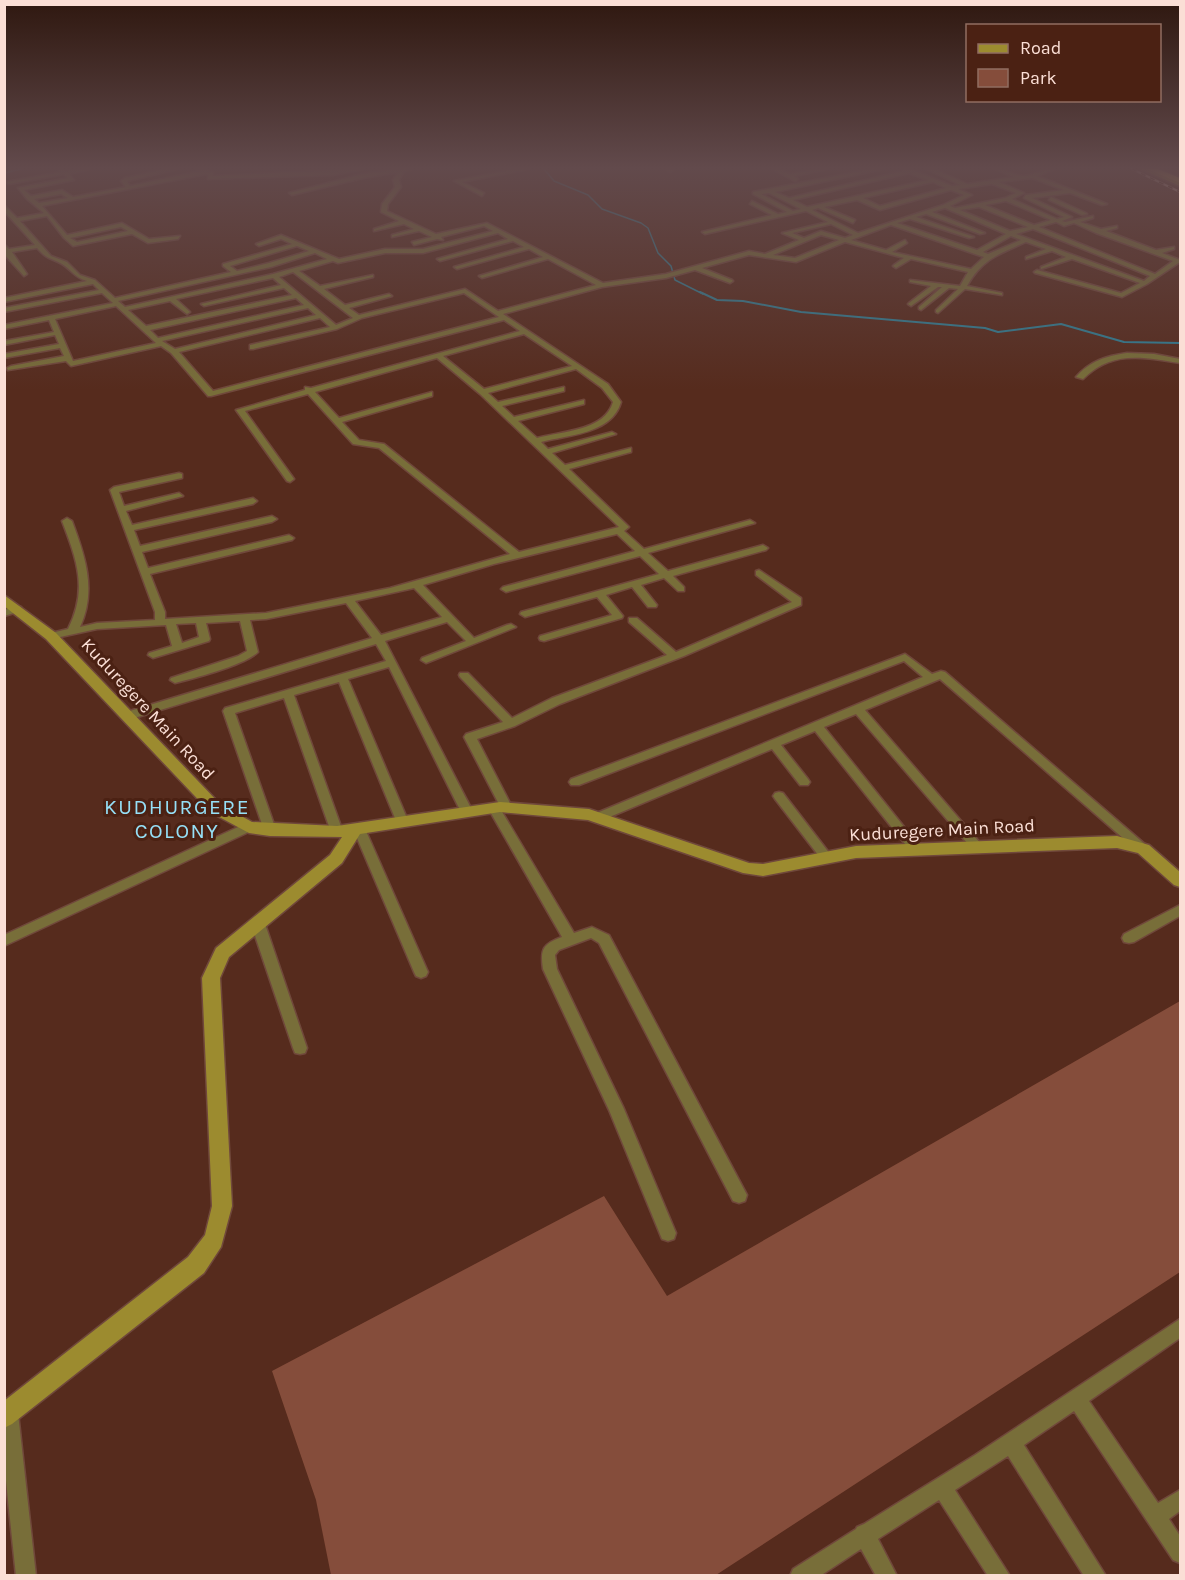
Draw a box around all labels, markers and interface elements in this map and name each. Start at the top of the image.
legend [966,24,1161,102]
text: Road [1020,37,1061,59]
text: Park [1020,67,1057,89]
street label: Kuduregere Main Road [77,634,219,784]
district label: KUDHURGERE COLONY [104,795,250,843]
street label: Kuduregere Main Road [849,814,1035,846]

